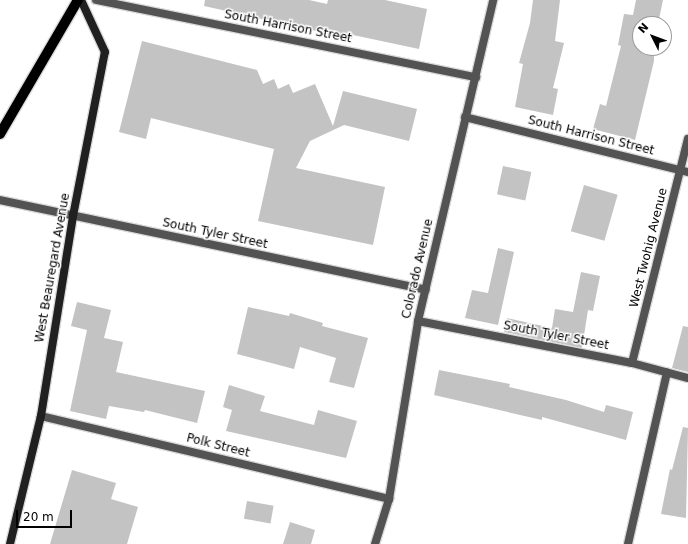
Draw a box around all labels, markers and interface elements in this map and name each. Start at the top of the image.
street label: South Harrison Street [223,8,353,46]
north arrow [632,16,672,56]
text: N [636,21,651,36]
street label: South Harrison Street [526,113,656,159]
street label: West Twohig Avenue [627,187,671,309]
street label: West Beauregard Avenue [33,192,73,344]
street label: South Tyler Street [161,216,269,252]
street label: Colorado Avenue [400,218,436,320]
street label: South Tyler Street [502,319,610,353]
street label: Polk Street [185,431,251,461]
scale bar [18,502,74,528]
text: 20 m [23,510,54,524]

